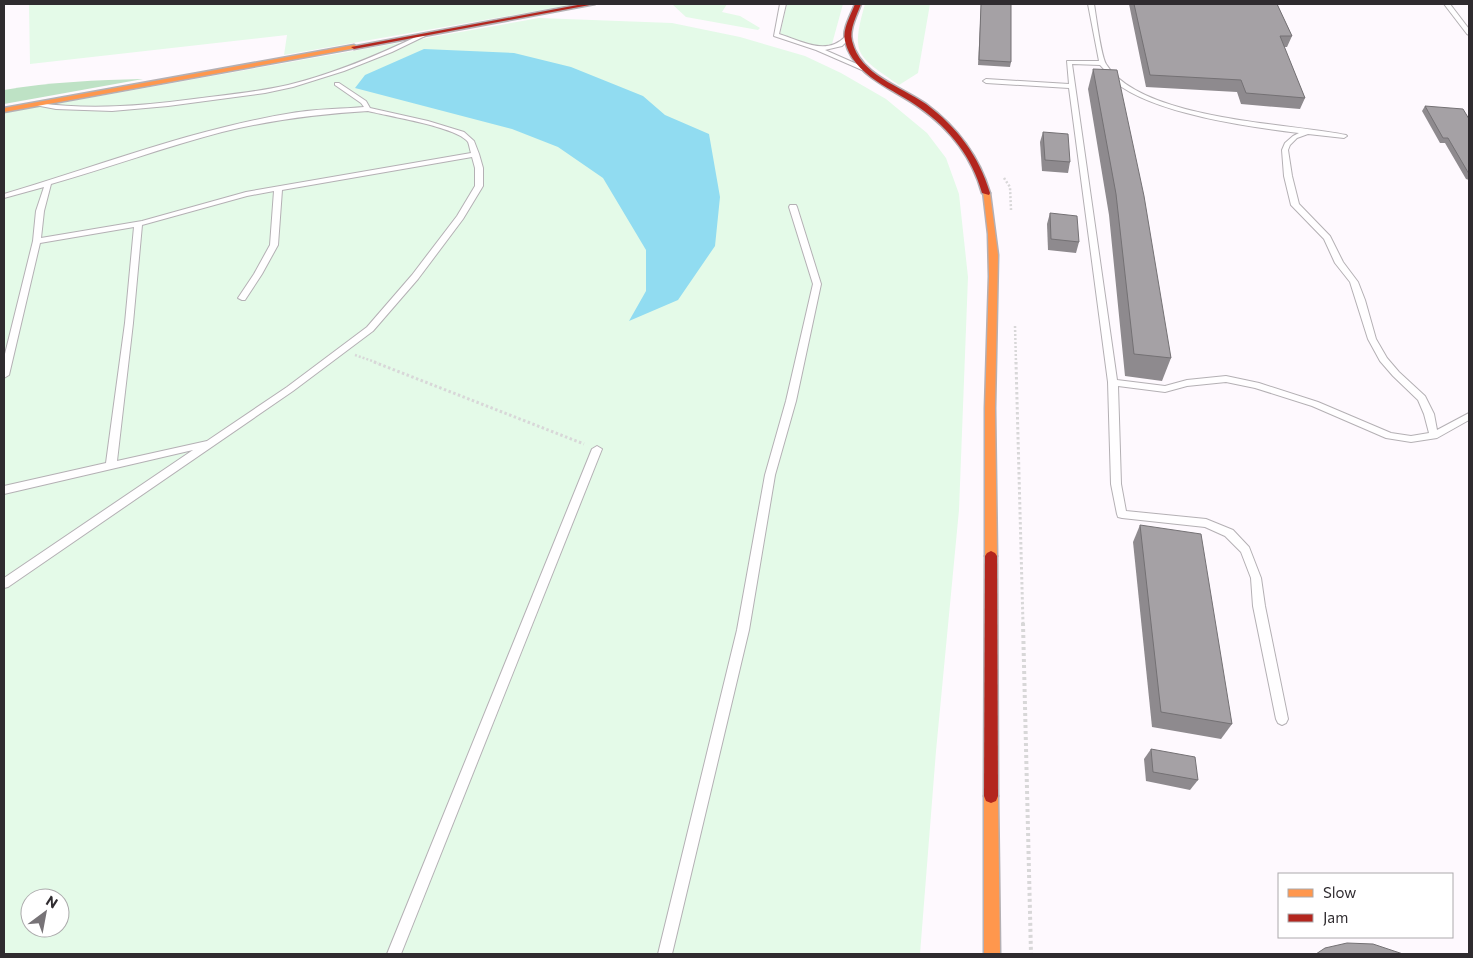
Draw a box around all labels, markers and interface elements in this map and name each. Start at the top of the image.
legend [1278,873,1453,938]
text: Slow [1323,883,1356,901]
north arrow [20,888,70,938]
text: N [43,892,61,912]
text: Jam [1323,908,1348,926]

